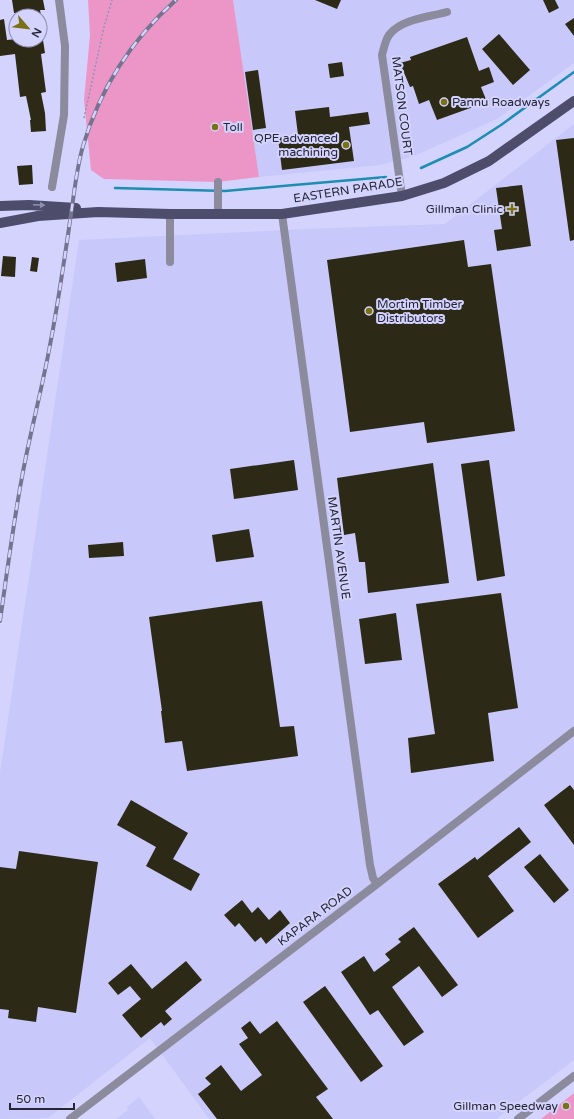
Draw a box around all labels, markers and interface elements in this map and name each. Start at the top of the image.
north arrow [8,8,48,48]
text: N [29,26,44,39]
street label: MATSON COURT [389,56,415,157]
place label: Pannu Roadways [452,95,550,109]
marker: Pannu Roadways [439,97,449,107]
place label: Toll [223,120,243,134]
marker: Toll [210,122,220,132]
place label: QPE advanced machining [254,131,338,159]
marker: QPE advanced machining [341,140,351,150]
street label: EASTERN PARADE [292,174,404,206]
one-way arrow [33,202,46,208]
place label: Gillman Clinic [426,202,503,216]
marker: Gillman Clinic [506,203,518,215]
place label: Mortim Timber Distributors [377,297,463,325]
marker: Mortim Timber Distributors [364,306,374,316]
street label: MARTIN AVENUE [325,496,353,600]
street label: KAPARA ROAD [275,883,355,949]
scale bar [10,1085,74,1111]
text: 50 m [16,1092,45,1106]
place label: Gillman Speedway [453,1099,559,1113]
marker: Gillman Speedway [561,1101,571,1111]

